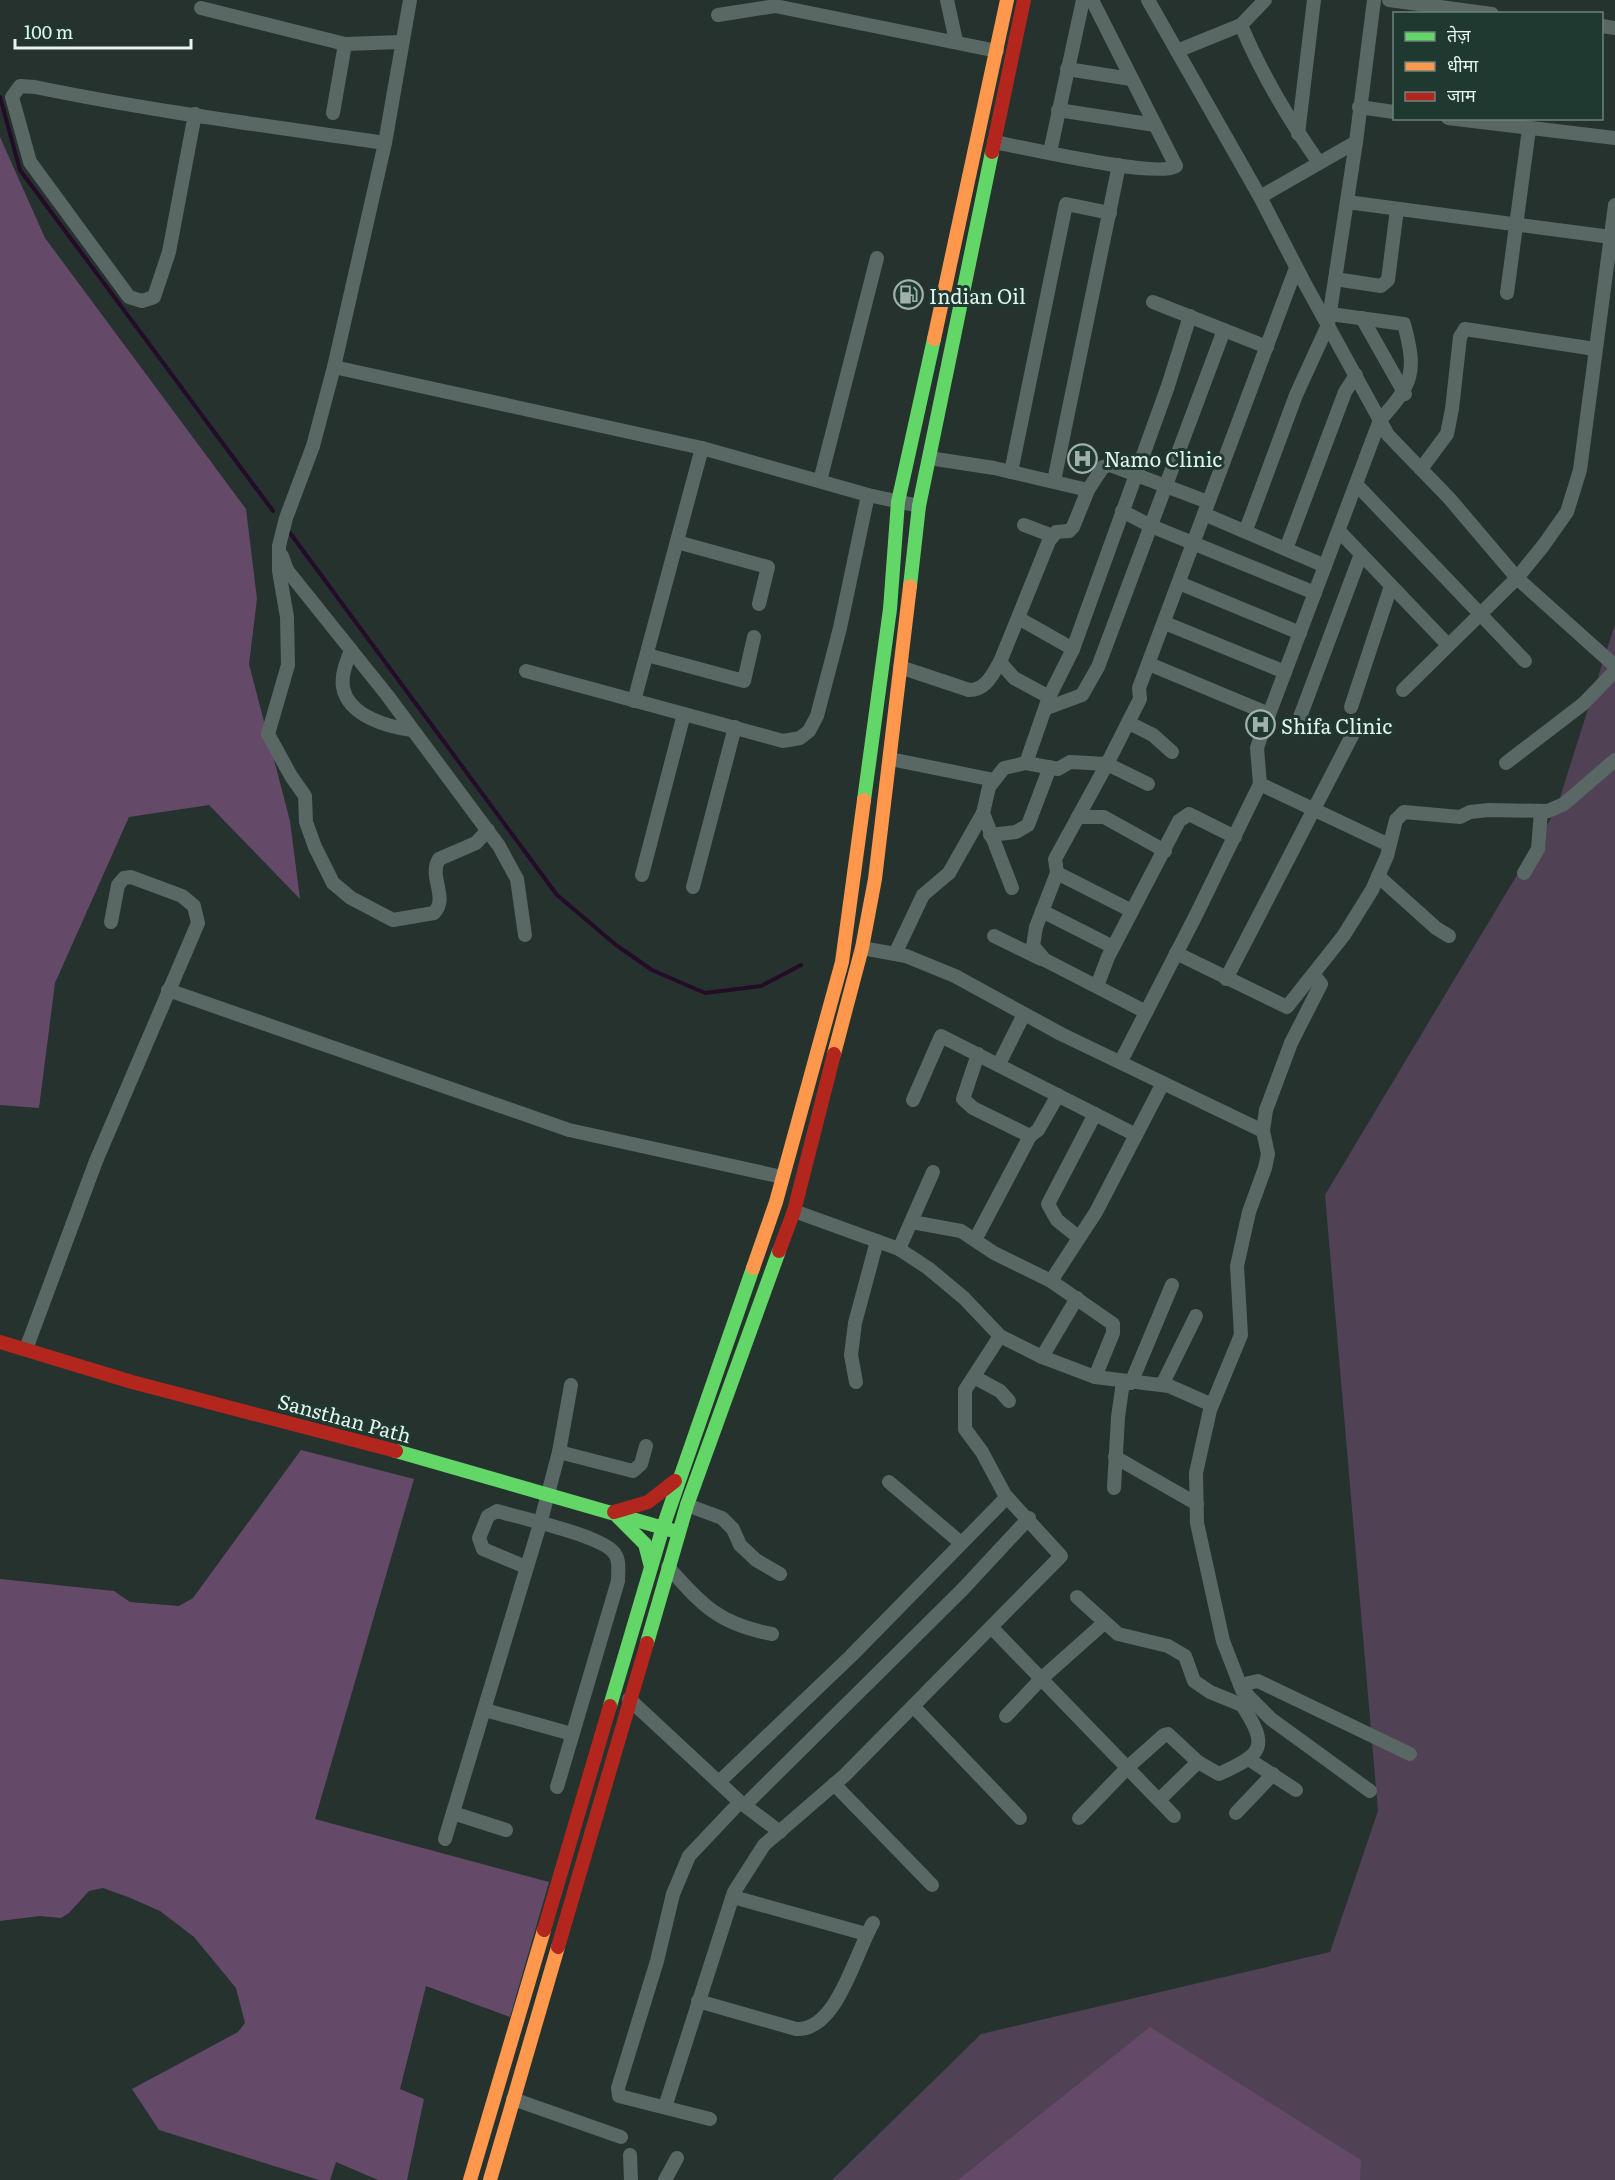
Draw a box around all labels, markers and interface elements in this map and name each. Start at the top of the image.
scale bar [15,12,190,50]
legend [1393,12,1603,120]
text: 100 m [24,18,73,45]
text: तेज़ [1447,21,1471,48]
text: धीमा [1447,51,1478,78]
text: जाम [1447,81,1477,108]
fuel station icon: Indian Oil [892,279,924,311]
place label: Indian Oil [929,280,1026,310]
hospital icon: Namo Clinic [1067,442,1099,474]
place label: Namo Clinic [1104,443,1222,473]
hospital icon: Shifa Clinic [1244,709,1276,741]
place label: Shifa Clinic [1281,710,1392,740]
street label: Sansthan Path [275,1385,415,1449]

